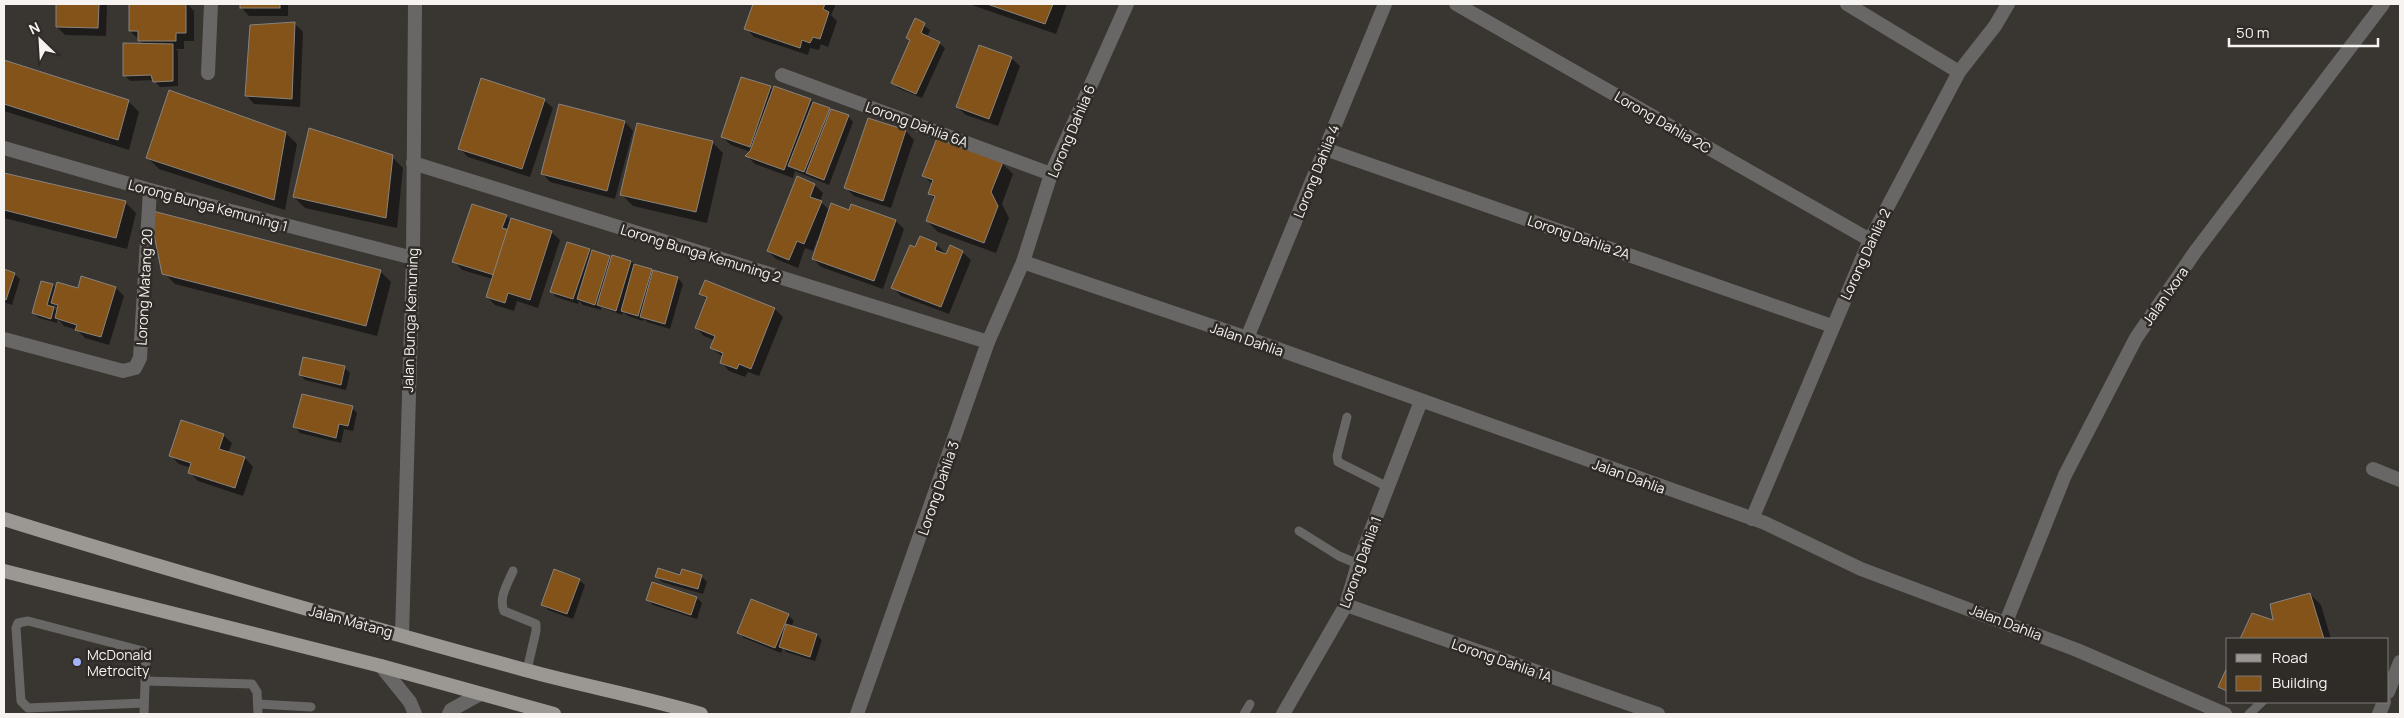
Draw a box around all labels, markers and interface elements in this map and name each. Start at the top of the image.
north arrow [15,15,65,65]
scale bar [2229,15,2378,47]
text: N [26,17,43,39]
text: 50 m [2236,22,2270,43]
street label: Lorong Dahlia 6 [1043,82,1099,180]
street label: Lorong Dahlia 2C [1611,87,1715,157]
street label: Lorong Dahlia 6A [863,97,971,151]
street label: Lorong Dahlia 4 [1289,122,1343,220]
street label: Lorong Bunga Kemuning 1 [126,175,290,235]
street label: Lorong Dahlia 2 [1836,205,1894,303]
street label: Lorong Dahlia 2A [1525,211,1633,263]
street label: Lorong Bunga Kemuning 2 [618,220,784,286]
street label: Lorong Matang 20 [131,228,157,346]
street label: Jalan Bunga Kemuning [398,247,422,393]
street label: Jalan Ixora [2138,263,2192,329]
street label: Jalan Dahlia [1208,318,1286,360]
street label: Lorong Dahlia 3 [913,438,963,538]
street label: Jalan Dahlia [1590,454,1668,498]
street label: Lorong Dahlia 1 [1335,514,1385,610]
street label: Jalan Dahlia [1967,599,2045,645]
street label: Jalan Matang [307,601,395,641]
street label: Lorong Dahlia 1A [1449,634,1555,686]
legend [2226,638,2389,703]
place label: McDonald Metrocity [87,645,152,680]
text: Road [2272,647,2308,668]
marker: McDonald Metrocity [71,656,83,668]
text: Building [2272,672,2327,693]

